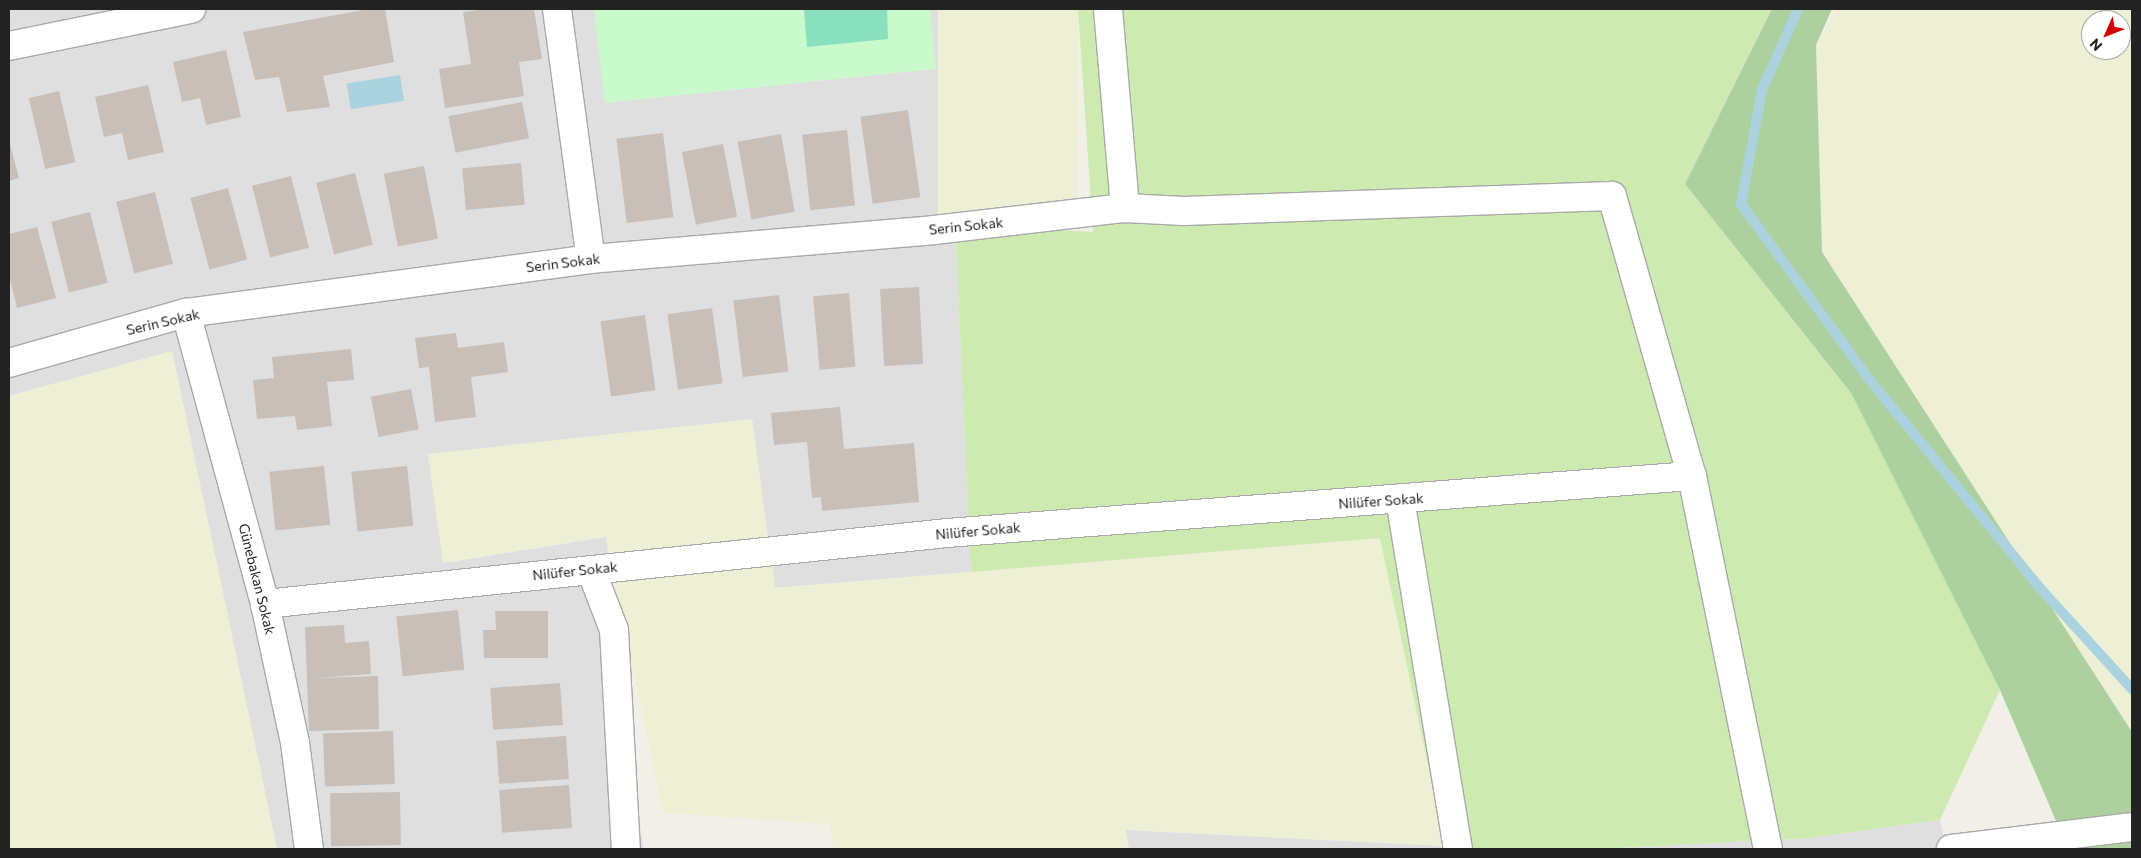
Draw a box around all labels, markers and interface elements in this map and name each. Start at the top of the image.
north arrow [2081,10,2131,60]
text: N [2086,35,2105,55]
street label: Serin Sokak [928,214,1004,238]
street label: Serin Sokak [525,250,601,276]
street label: Serin Sokak [125,305,201,339]
street label: Nilüfer Sokak [1338,490,1424,512]
street label: Nilüfer Sokak [935,519,1021,543]
street label: Günebakan Sokak [235,522,279,636]
street label: Nilüfer Sokak [532,558,618,584]

